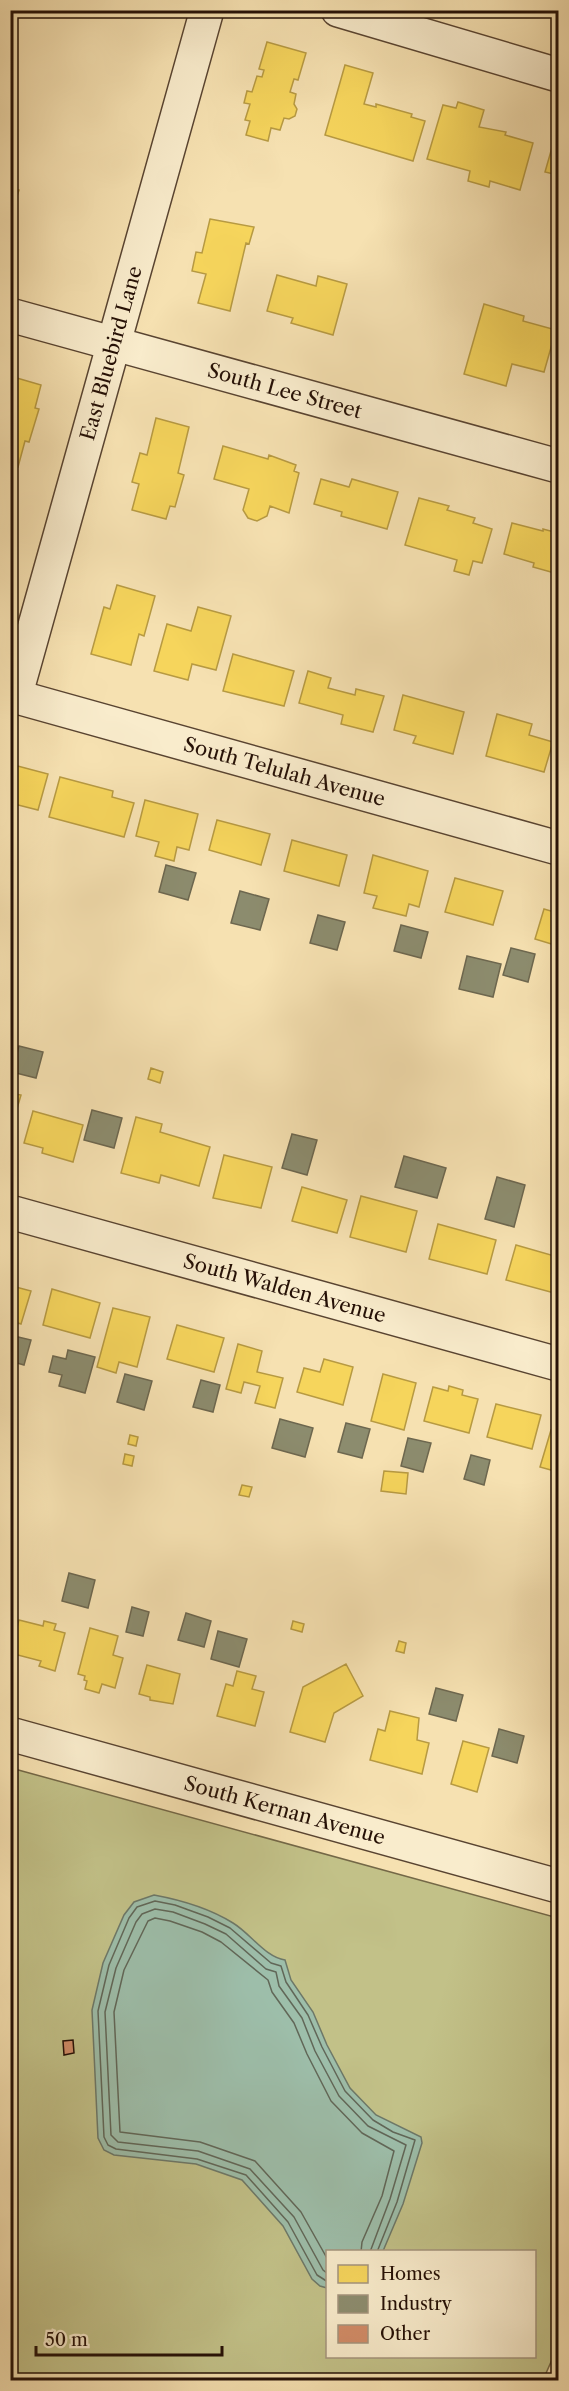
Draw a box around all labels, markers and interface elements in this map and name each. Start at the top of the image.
street label: East Bluebird Lane [75,263,147,443]
street label: South Lee Street [205,358,365,423]
street label: South Telulah Avenue [181,732,388,811]
street label: South Walden Avenue [181,1249,389,1328]
street label: South Kernan Avenue [181,1771,388,1849]
legend [326,2250,536,2358]
text: Homes [380,2263,441,2285]
text: Industry [380,2293,453,2315]
scale bar [36,2319,222,2357]
text: Other [380,2323,431,2345]
text: 50 m [45,2329,88,2351]

